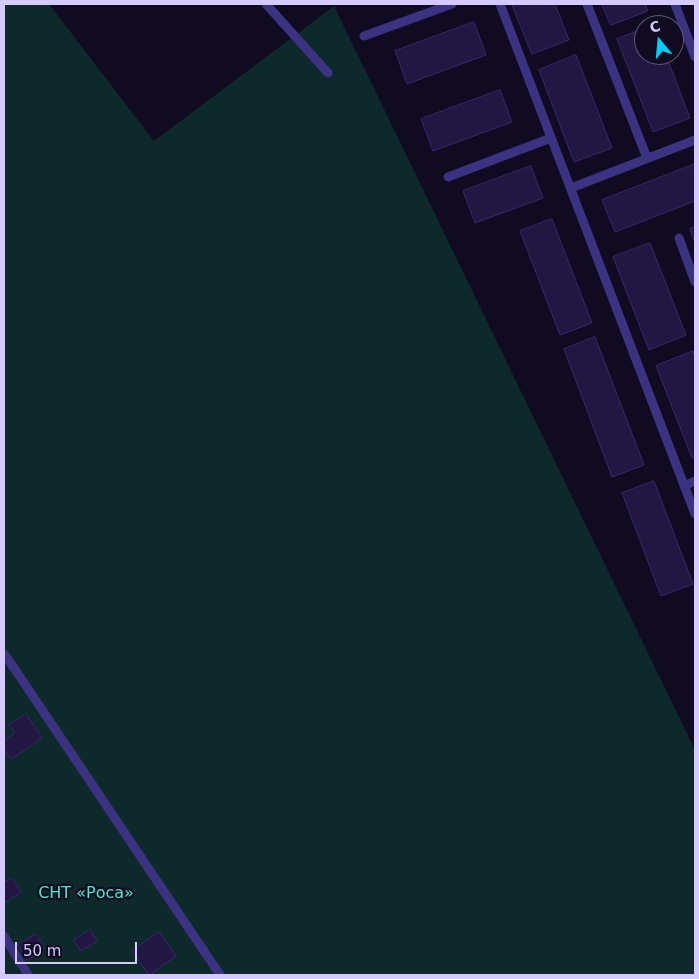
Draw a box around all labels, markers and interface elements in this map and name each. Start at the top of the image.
north arrow [634,15,684,65]
text: С [648,17,662,36]
park label: СНТ «Роса» [38,884,134,904]
scale bar [18,932,140,964]
text: 50 m [23,942,61,960]

